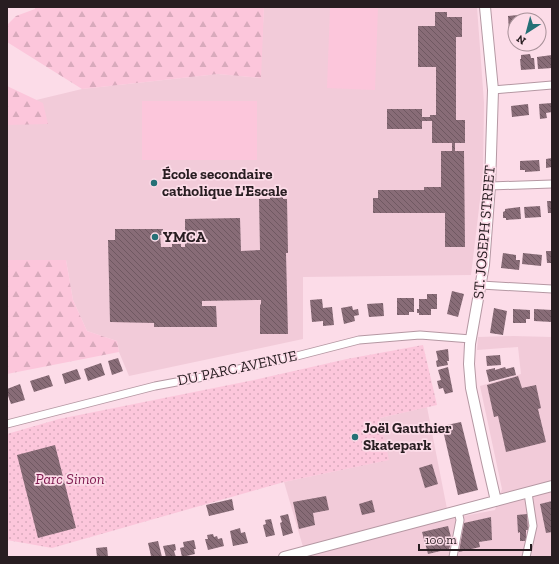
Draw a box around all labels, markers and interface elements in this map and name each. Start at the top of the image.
north arrow [507,12,547,52]
text: N [514,32,529,47]
street label: ST. JOSEPH STREET [469,164,499,300]
place label: École secondaire catholique L'Escale [162,165,287,200]
marker: École secondaire catholique L'Escale [149,178,159,188]
place label: YMCA [163,228,207,246]
marker: YMCA [150,232,160,242]
street label: DU PARC AVENUE [176,346,299,389]
place label: Joël Gauthier Skatepark [363,419,452,454]
marker: Joël Gauthier Skatepark [350,432,360,442]
park label: Parc Simon [35,470,105,488]
scale bar [419,526,531,552]
text: 100 m [425,533,457,547]

